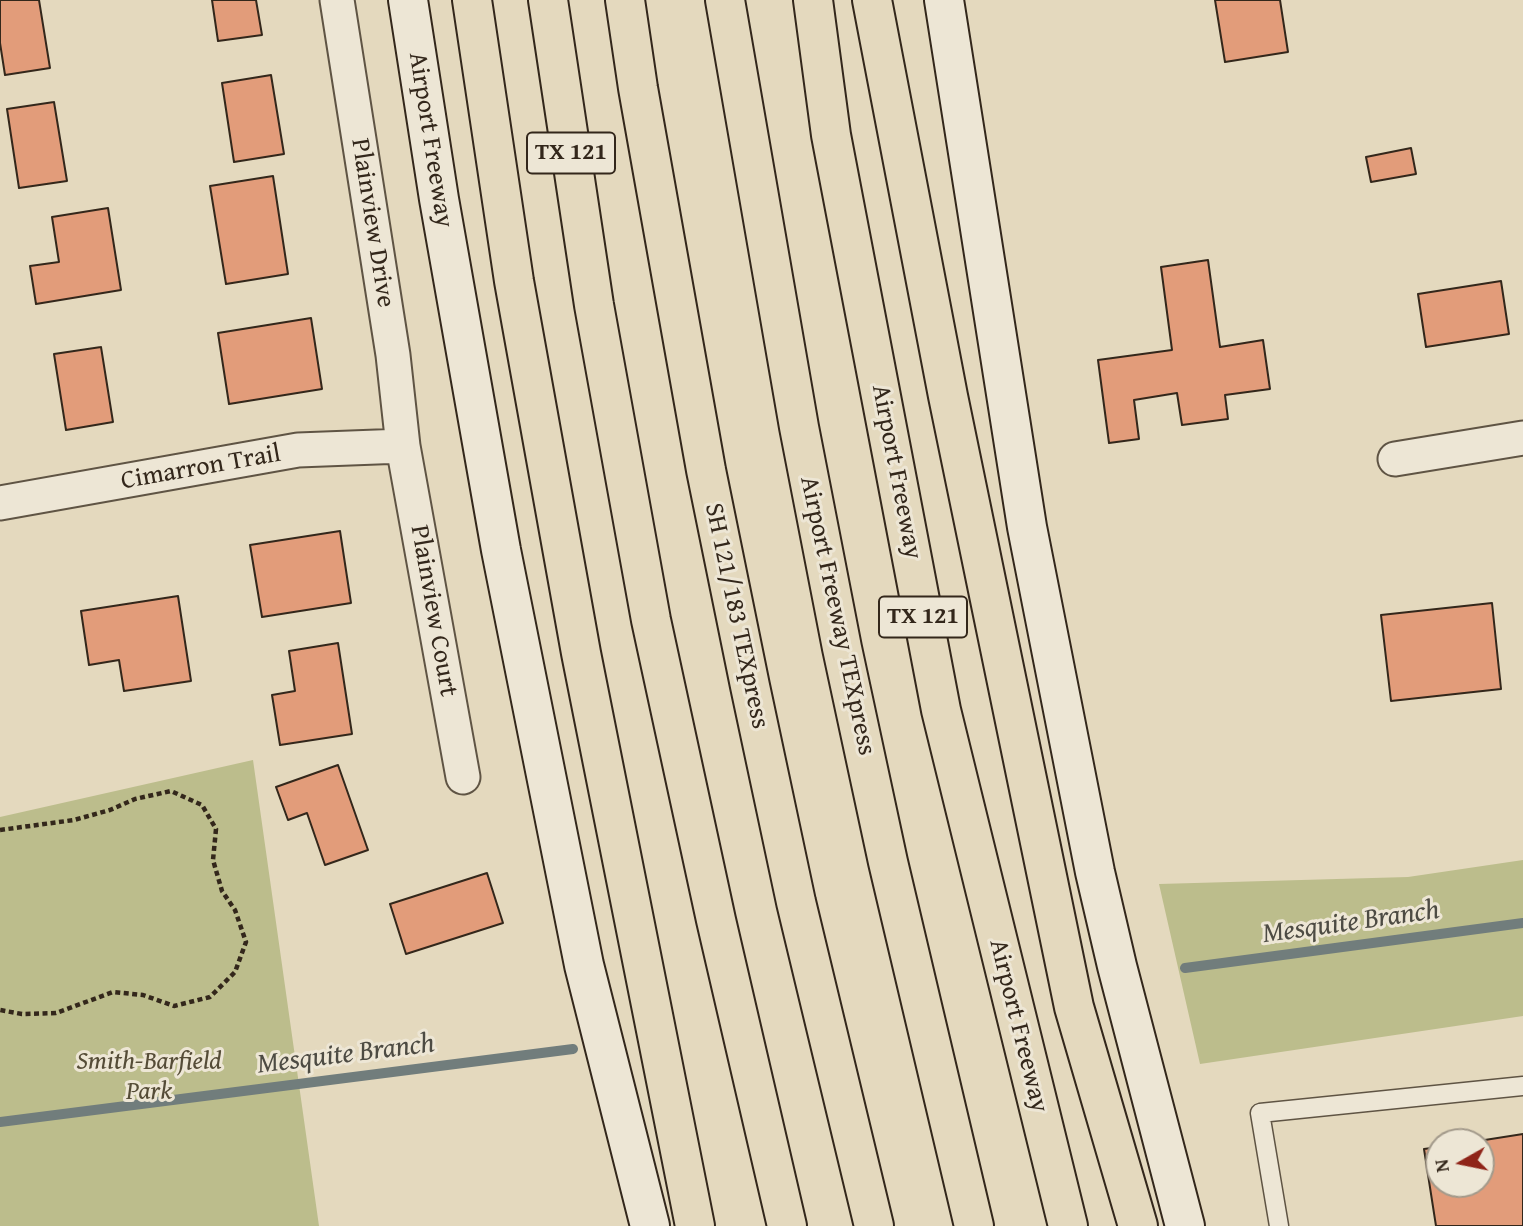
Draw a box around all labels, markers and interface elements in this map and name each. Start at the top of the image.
street label: Airport Freeway [401,50,459,230]
road number: TX 121 [527,132,615,174]
street label: Plainview Drive [343,136,401,310]
street label: Airport Freeway [864,382,928,562]
street label: Cimarron Trail [119,439,283,497]
street label: Airport Freeway TEXpress [792,474,882,758]
street label: SH 121/183 TEXpress [697,500,775,732]
street label: Plainview Court [403,523,463,699]
road number: TX 121 [879,596,967,638]
water label: Mesquite Branch [1260,894,1442,952]
street label: Airport Freeway [981,936,1055,1116]
water label: Mesquite Branch [255,1027,437,1083]
park label: Smith-Barfield Park [76,1046,222,1108]
north arrow [1425,1128,1495,1198]
text: N [1426,1158,1456,1174]

